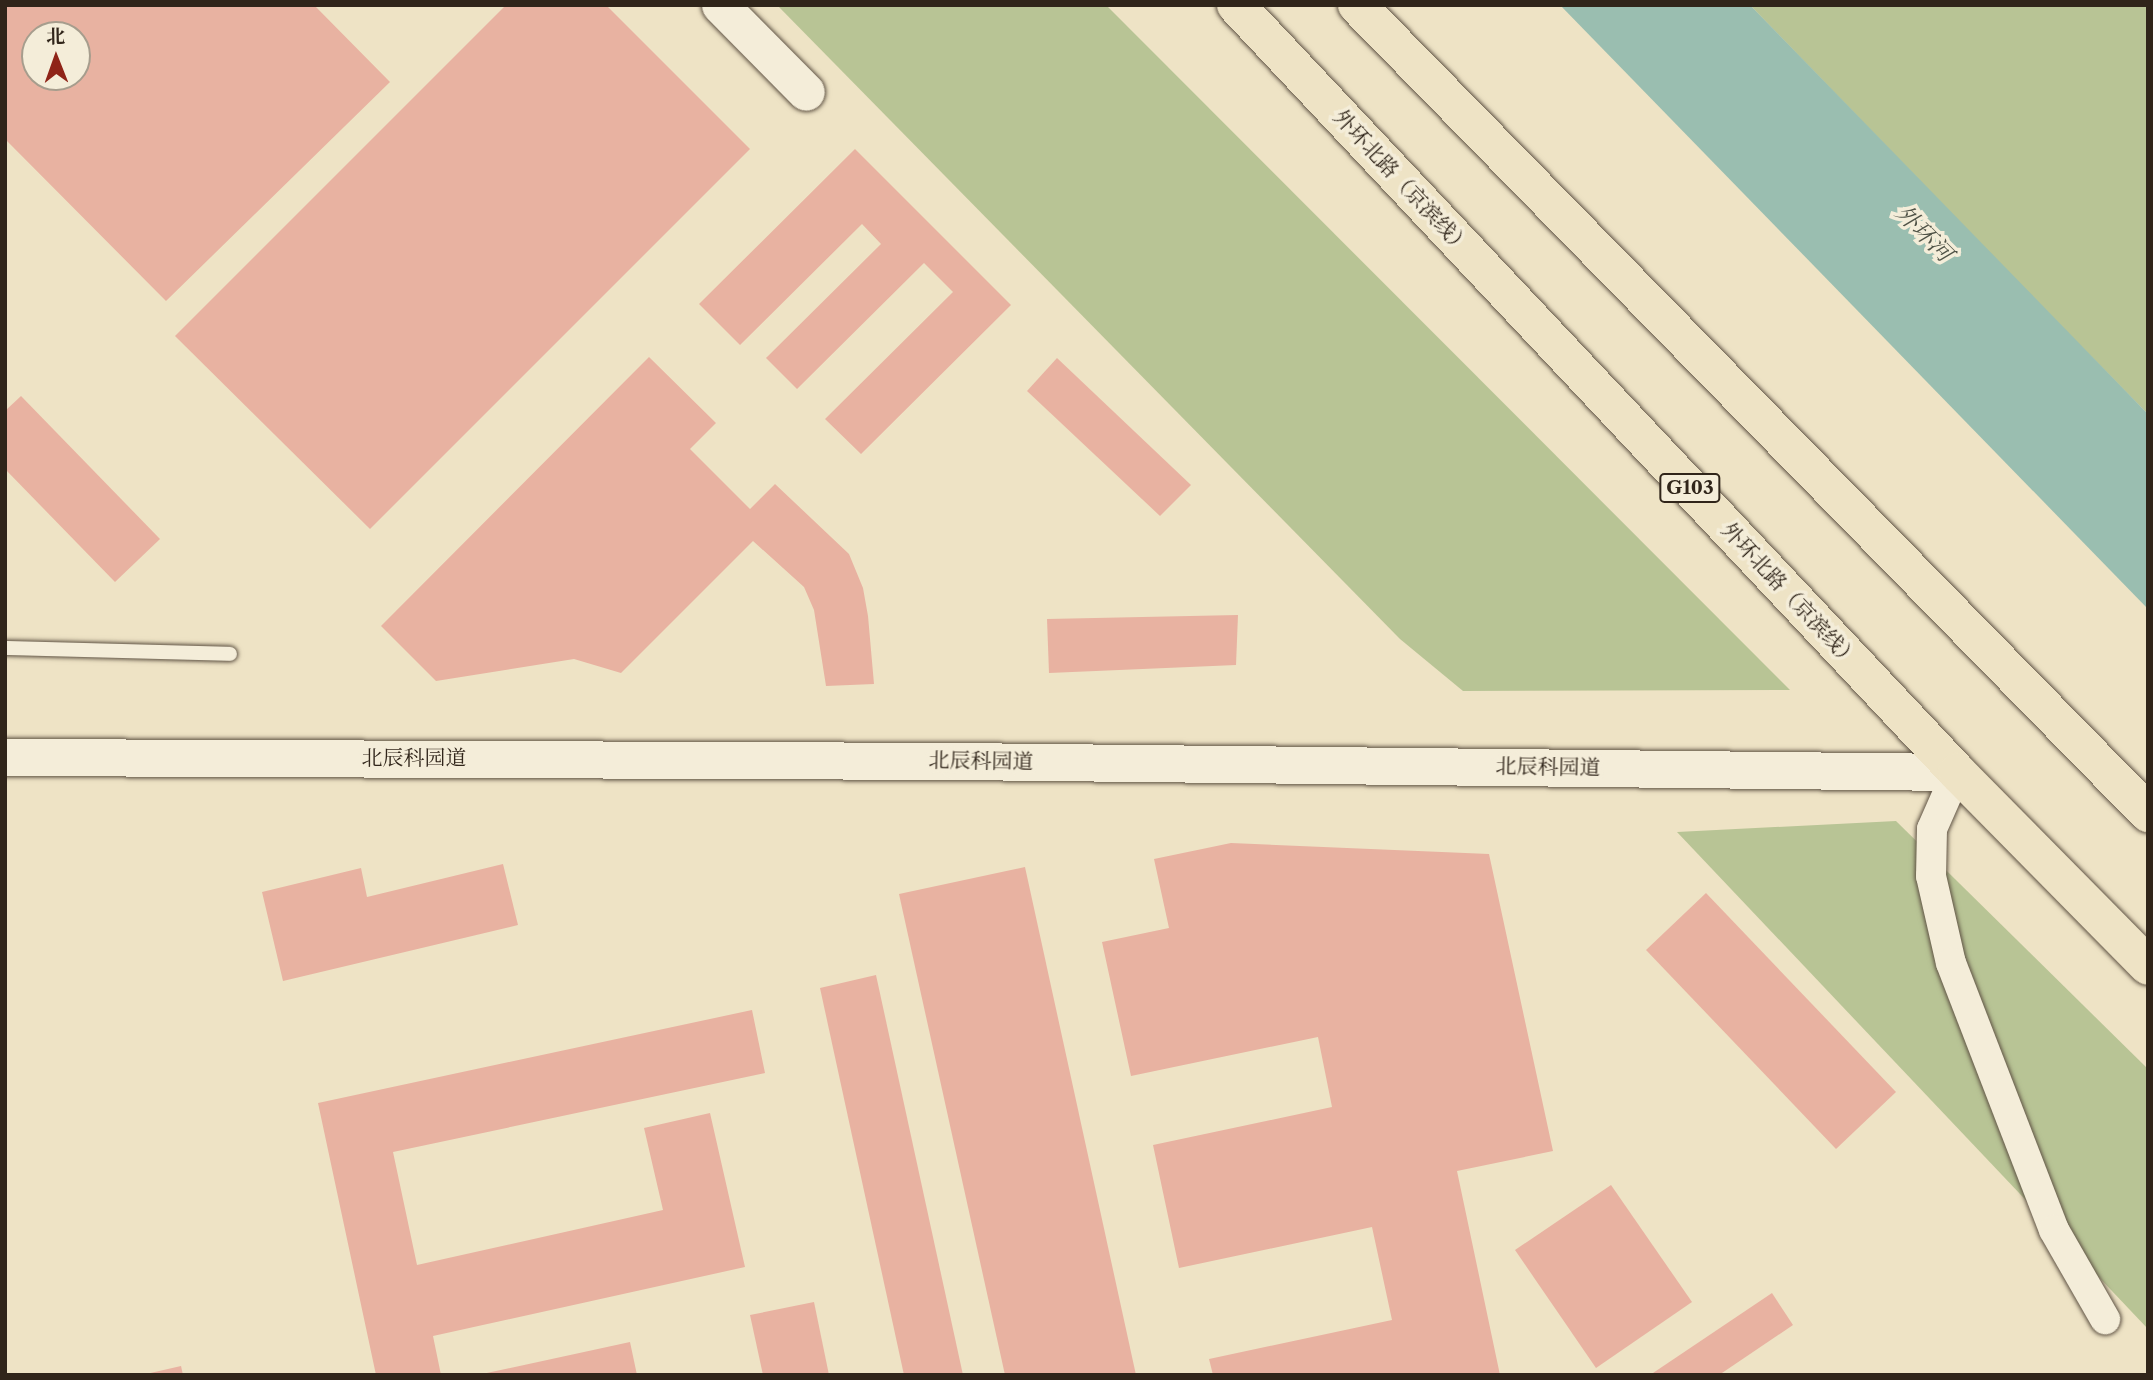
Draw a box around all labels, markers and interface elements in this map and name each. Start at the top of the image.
north arrow [21,21,91,91]
text: 北 [46,25,65,48]
street label: 外环北路（京滨线） [1328,104,1476,260]
water label: 外环河 [1890,199,1958,267]
road number: G103 [1658,472,1722,503]
street label: 外环北路（京滨线） [1716,517,1864,673]
street label: 北辰科园道 [362,745,466,771]
street label: 北辰科园道 [928,747,1034,775]
street label: 北辰科园道 [1495,753,1601,781]

